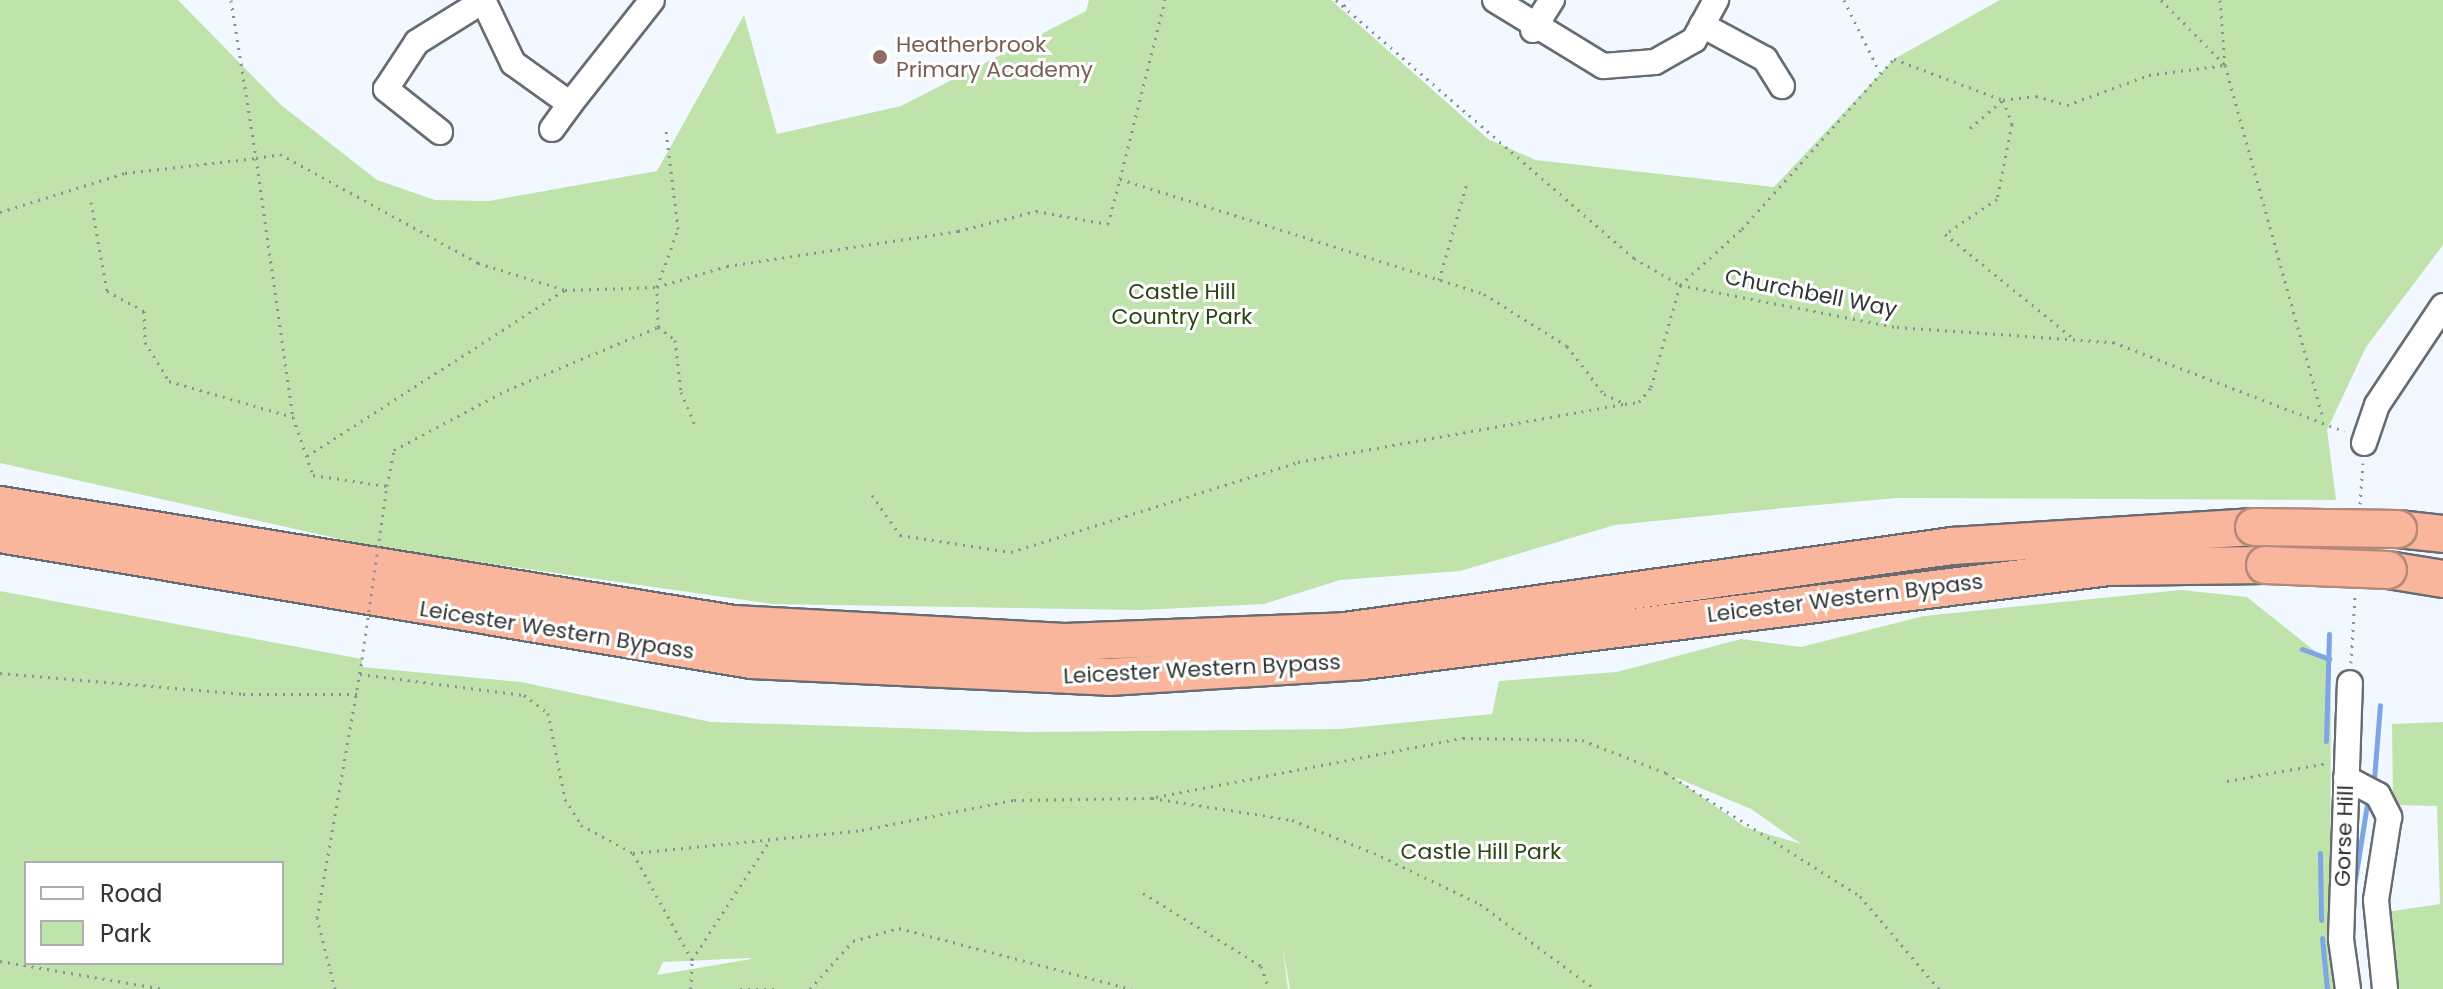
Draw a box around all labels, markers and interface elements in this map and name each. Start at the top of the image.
place label: Heatherbrook Primary Academy [896,31,1093,82]
marker: Heatherbrook Primary Academy [871,48,889,66]
street label: Churchbell Way [1723,263,1899,323]
park label: Castle Hill Country Park [1112,278,1252,330]
street label: Leicester Western Bypass [1706,568,1984,628]
street label: Leicester Western Bypass [418,595,696,665]
street label: Leicester Western Bypass [1063,649,1341,689]
street label: Gorse Hill [2329,785,2359,887]
park label: Castle Hill Park [1401,839,1561,865]
legend [24,861,284,965]
text: Road [100,877,162,910]
text: Park [100,917,151,950]

